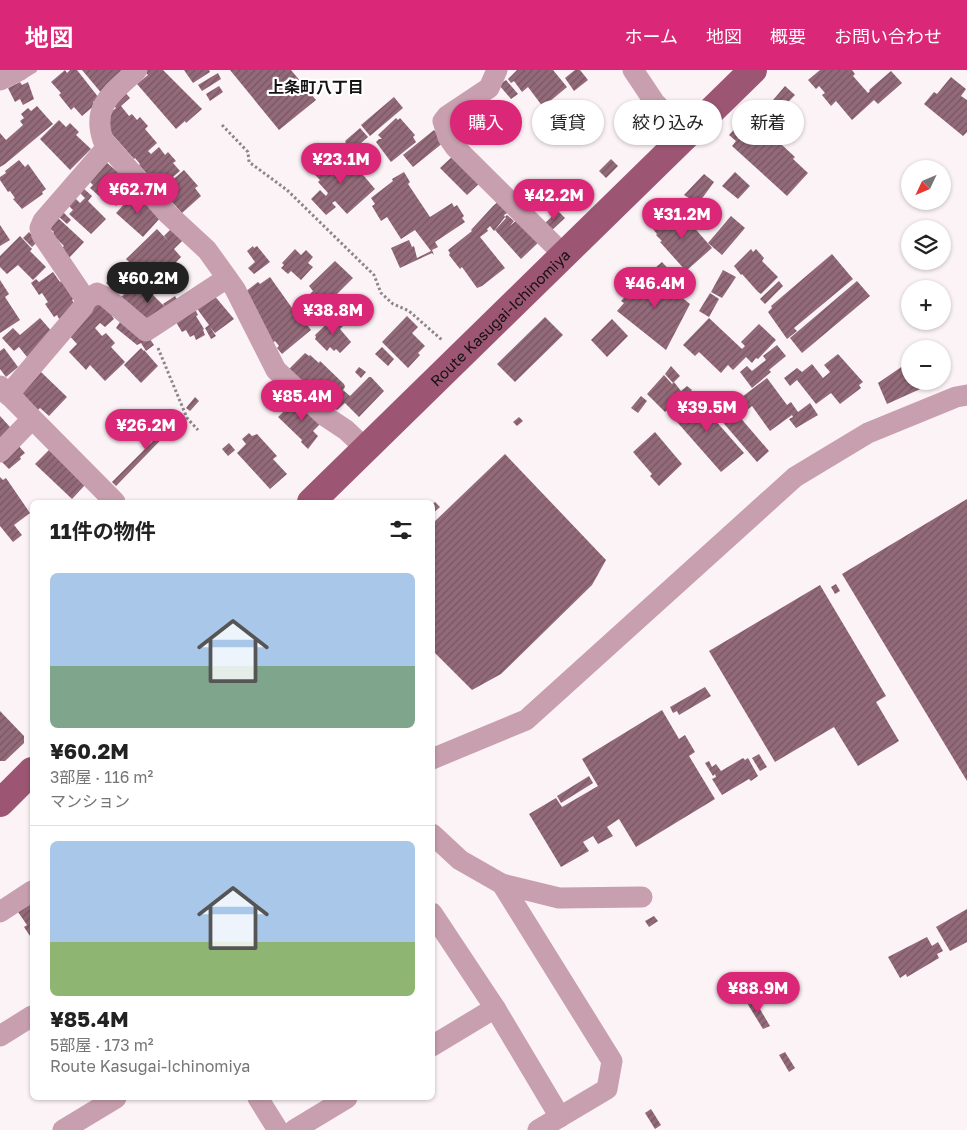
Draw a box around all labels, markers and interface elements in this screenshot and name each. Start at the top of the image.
text: 地図 [25,22,73,51]
text: ホーム [625,25,678,47]
text: 地図 [706,25,742,47]
text: 概要 [770,25,806,47]
text: お問い合わせ [834,25,942,47]
district label: 上条町八丁目 [268,77,364,97]
chip: 購入 [450,100,522,145]
chip: 賃貸 [532,100,604,145]
chip: 絞り込み [614,100,722,145]
chip: 新着 [732,100,804,145]
pin: ¥23.1M [300,142,382,185]
text: ¥23.1M [312,149,370,169]
north arrow [901,160,951,210]
map controls [901,160,951,390]
pin: ¥62.7M [97,172,179,215]
pin: ¥42.2M [513,178,595,221]
text: ¥62.7M [109,179,167,199]
text: ¥42.2M [524,185,584,205]
pin: ¥31.2M [641,198,723,240]
text: ¥31.2M [653,204,711,224]
button: layers [901,220,951,270]
street label: Route Kasugai-Ichinomiya [426,245,573,390]
pin: ¥60.2M [107,262,189,304]
pin: ¥46.4M [614,266,696,309]
text: ¥60.2M [118,268,178,288]
text: ¥46.4M [625,273,685,293]
button: + [901,280,951,330]
pin: ¥38.8M [292,294,374,336]
text: ¥38.8M [303,300,363,320]
button: − [901,340,951,390]
pin: ¥85.4M [261,380,343,422]
text: ¥85.4M [272,386,332,406]
pin: ¥39.5M [666,390,748,433]
text: ¥39.5M [677,397,737,417]
pin: ¥26.2M [105,408,187,451]
text: ¥26.2M [116,415,176,435]
icon: filters [387,516,415,544]
text: 11件の物件 [50,518,156,544]
icon: home [188,606,278,696]
text: ¥60.2M [50,738,129,764]
text: 3部屋 · 116 m² [50,767,153,787]
text: マンション [50,791,130,811]
icon: home [188,873,278,963]
pin: ¥88.9M [717,972,799,1014]
text: ¥88.9M [728,978,788,998]
text: ¥85.4M [50,1006,129,1032]
text: 5部屋 · 173 m² [50,1035,154,1055]
text: Route Kasugai-Ichinomiya [50,1056,250,1076]

